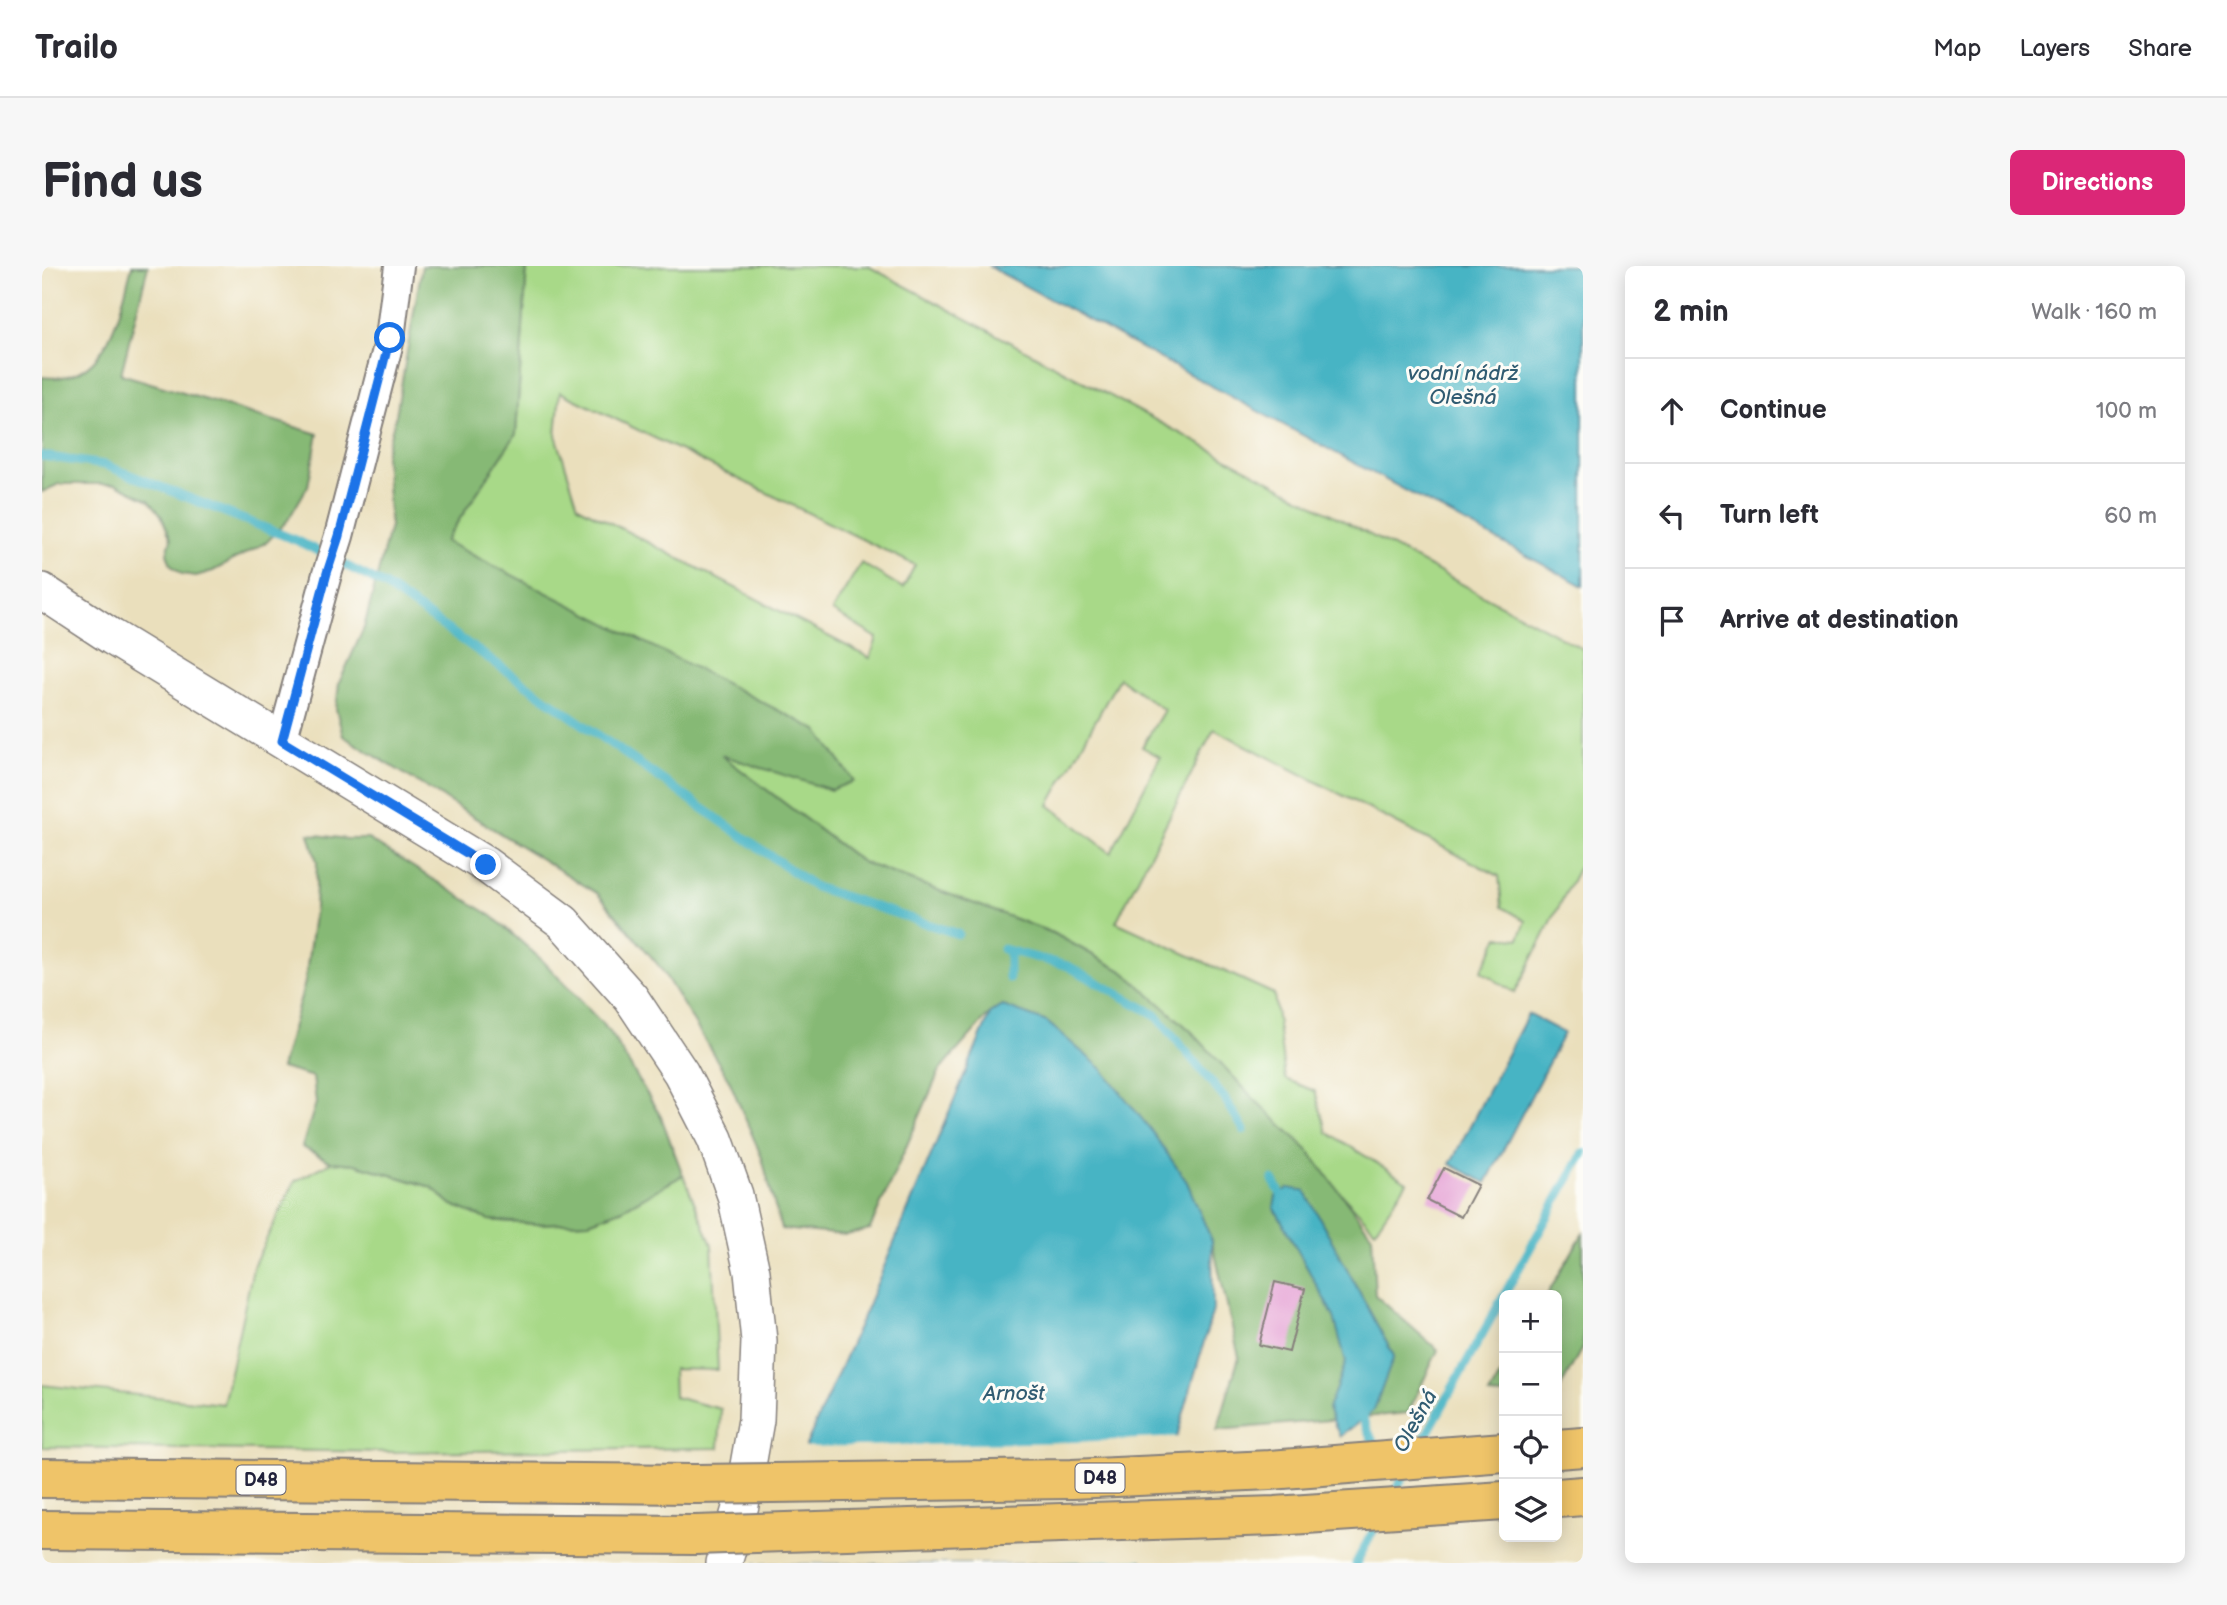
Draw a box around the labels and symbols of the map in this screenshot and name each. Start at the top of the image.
route start [374,322,405,353]
water label: vodní nádrž Olešná [1408,361,1519,410]
route end [470,849,501,880]
water label: Arnošt [982,1381,1045,1406]
water label: Olešná [1388,1386,1443,1457]
road number: D48 [1076,1464,1124,1492]
road number: D48 [236,1465,286,1494]

